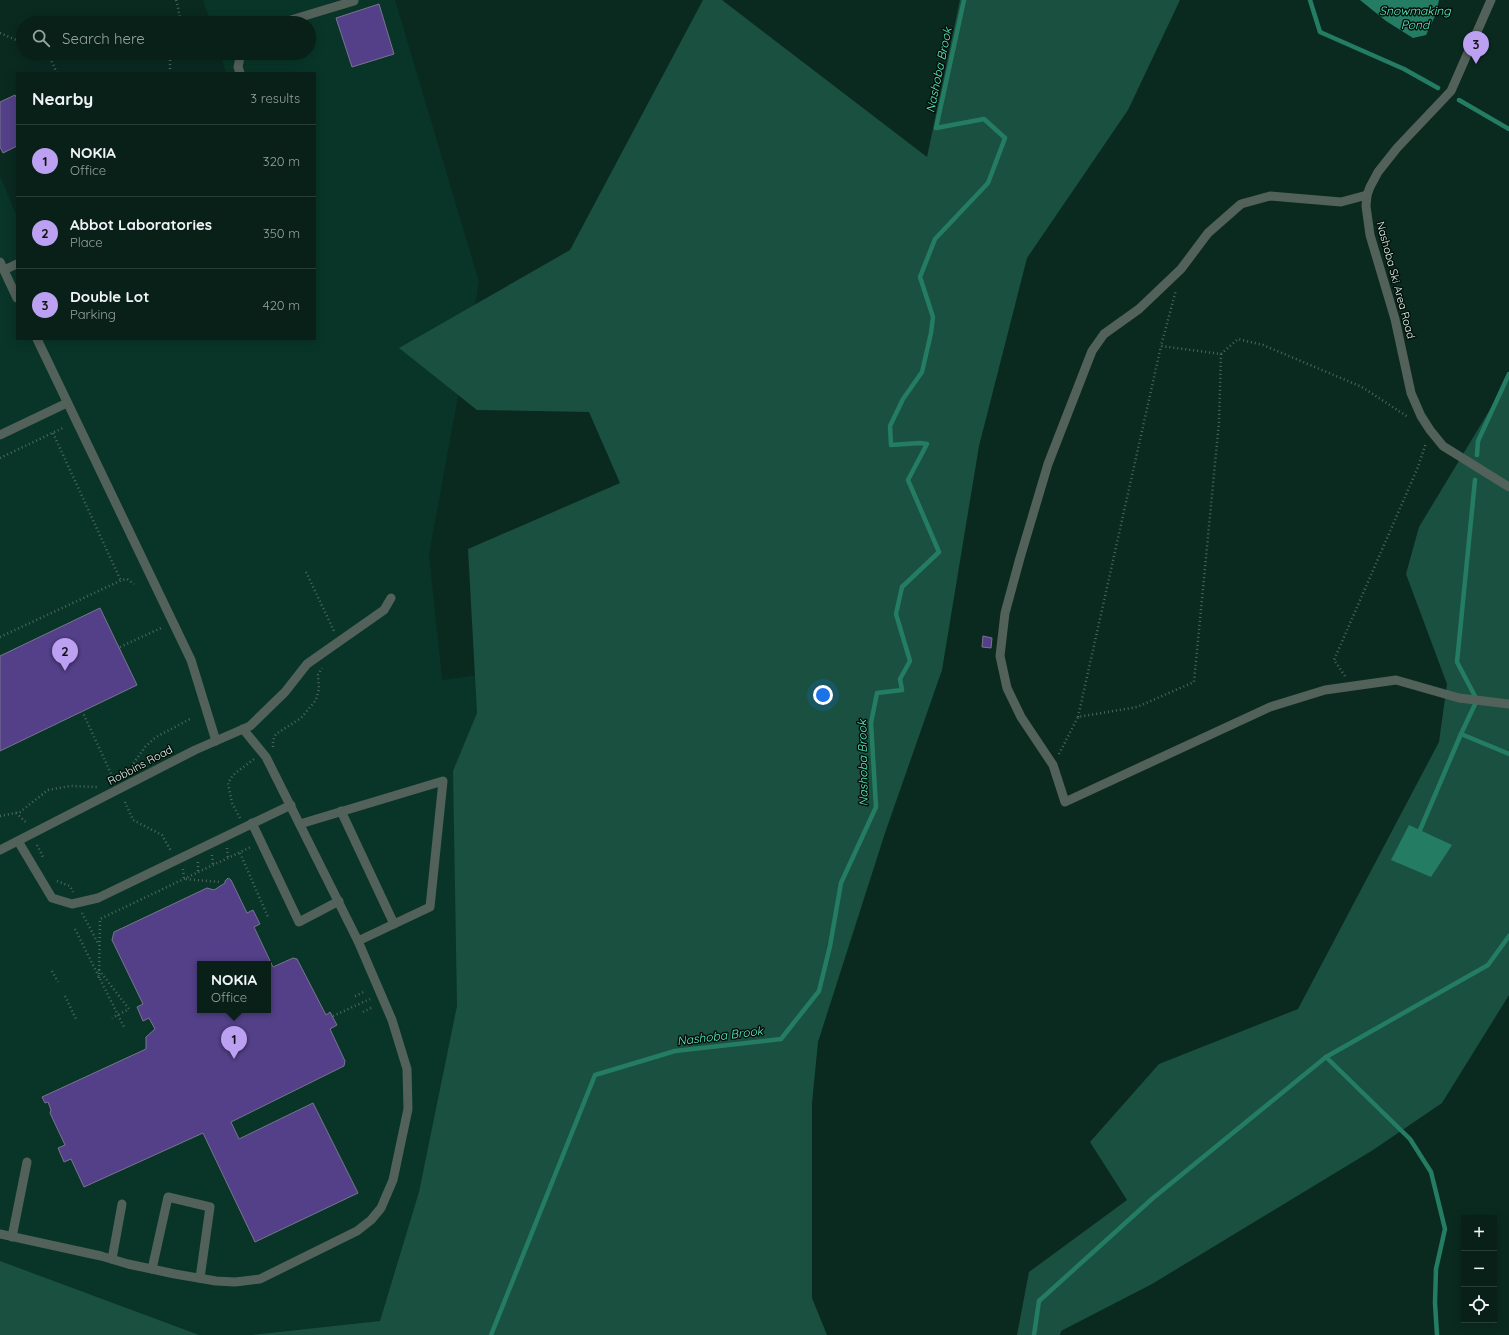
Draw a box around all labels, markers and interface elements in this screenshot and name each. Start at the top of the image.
water label: Snowmaking Pond [1379,3,1452,32]
search box [16,16,316,60]
water label: Nashoba Brook [922,24,955,114]
icon: search [30,27,52,49]
text: Search here [62,29,145,48]
pin: 3 [1463,31,1489,64]
text: Nearby [32,88,93,109]
text: 3 results [250,90,300,106]
text: NOKIA [70,143,116,162]
text: 1 [42,153,48,169]
text: 320 m [263,153,300,169]
text: Office [70,162,106,178]
text: Abbot Laboratories [70,215,212,234]
street label: Nashoba Ski Area Road [1374,220,1418,340]
text: 2 [41,225,49,241]
text: 350 m [263,225,300,241]
text: Place [70,234,103,250]
text: Double Lot [70,287,149,306]
text: 3 [42,297,48,313]
text: 420 m [263,297,300,313]
text: Parking [70,306,116,322]
pin: 2 [52,638,78,671]
your location [813,685,833,705]
water label: Nashoba Brook [854,718,871,806]
street label: Robbins Road [105,742,175,788]
popup [197,961,271,1013]
text: NOKIA [211,970,257,989]
text: Office [211,989,247,1005]
water label: Nashoba Brook [676,1023,765,1048]
pin: 1 [221,1026,247,1059]
map controls [1461,1215,1497,1323]
button: + [1461,1215,1497,1251]
button: − [1461,1251,1497,1287]
button: locate [1461,1287,1497,1323]

